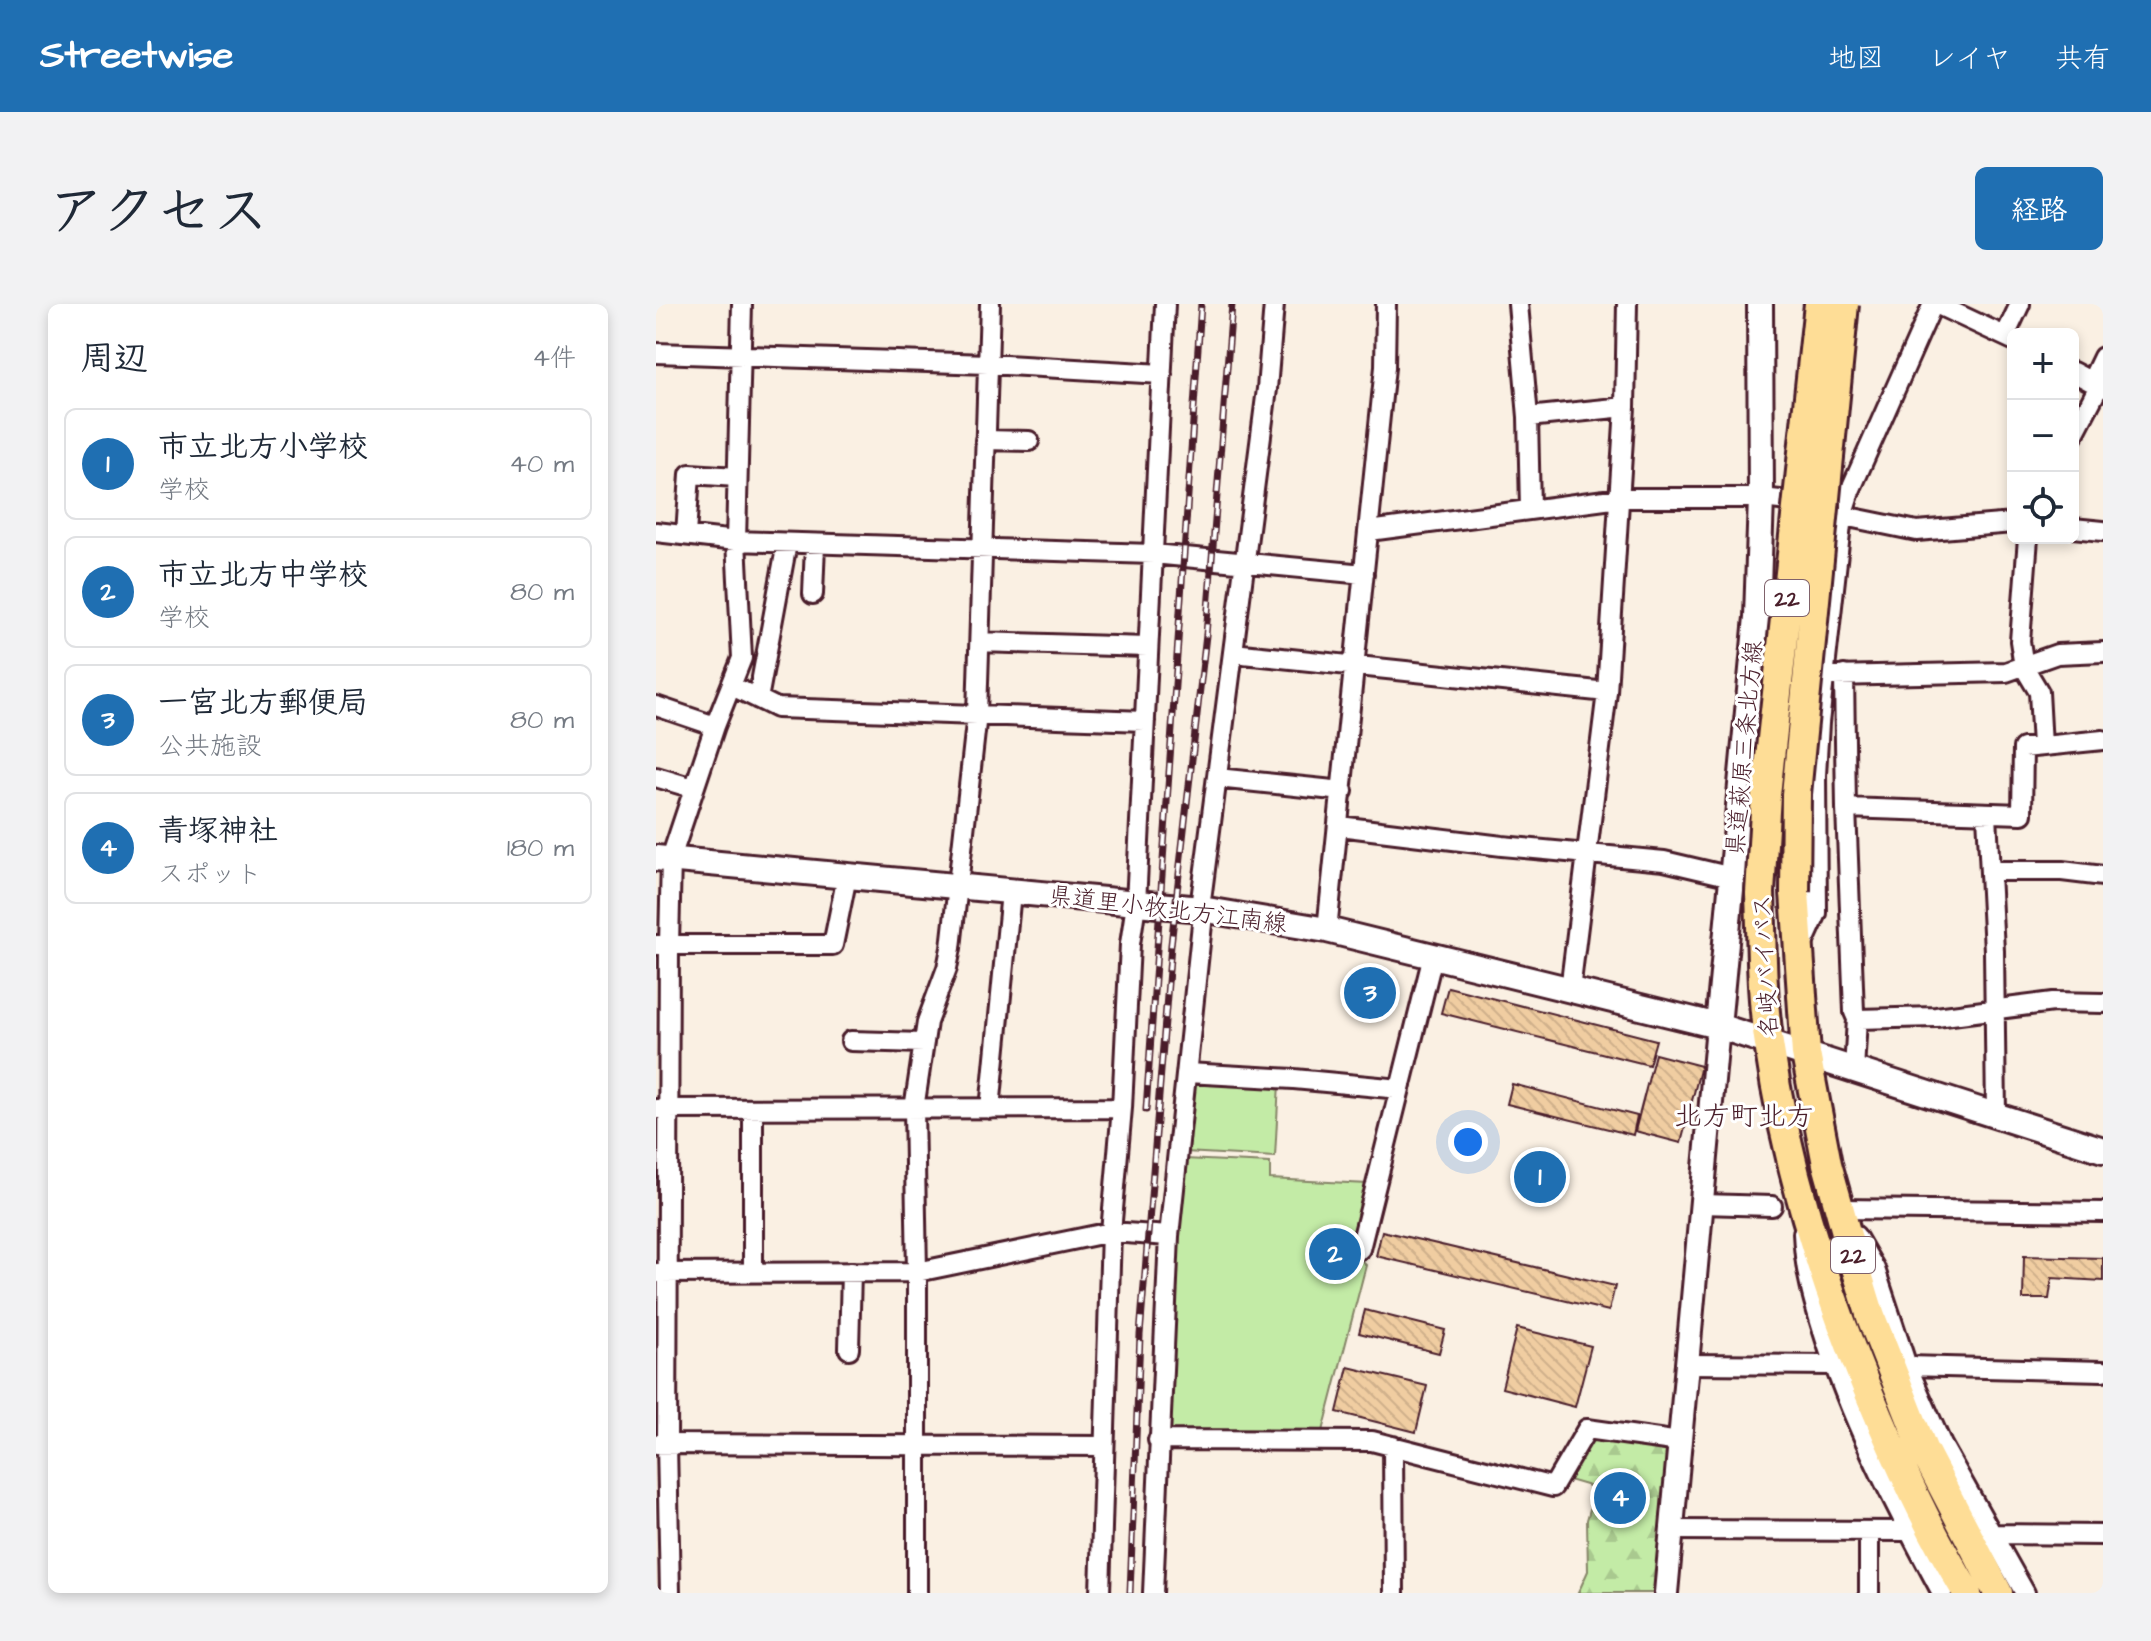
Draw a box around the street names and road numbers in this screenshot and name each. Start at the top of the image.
road number: 22 [1765,580,1809,616]
street label: 県道萩原三条北方線 [1719,639,1771,857]
street label: 県道里小牧北方江南線 [1047,878,1289,941]
street label: 名岐バイパス [1745,893,1787,1039]
road number: 22 [1831,1237,1875,1273]

